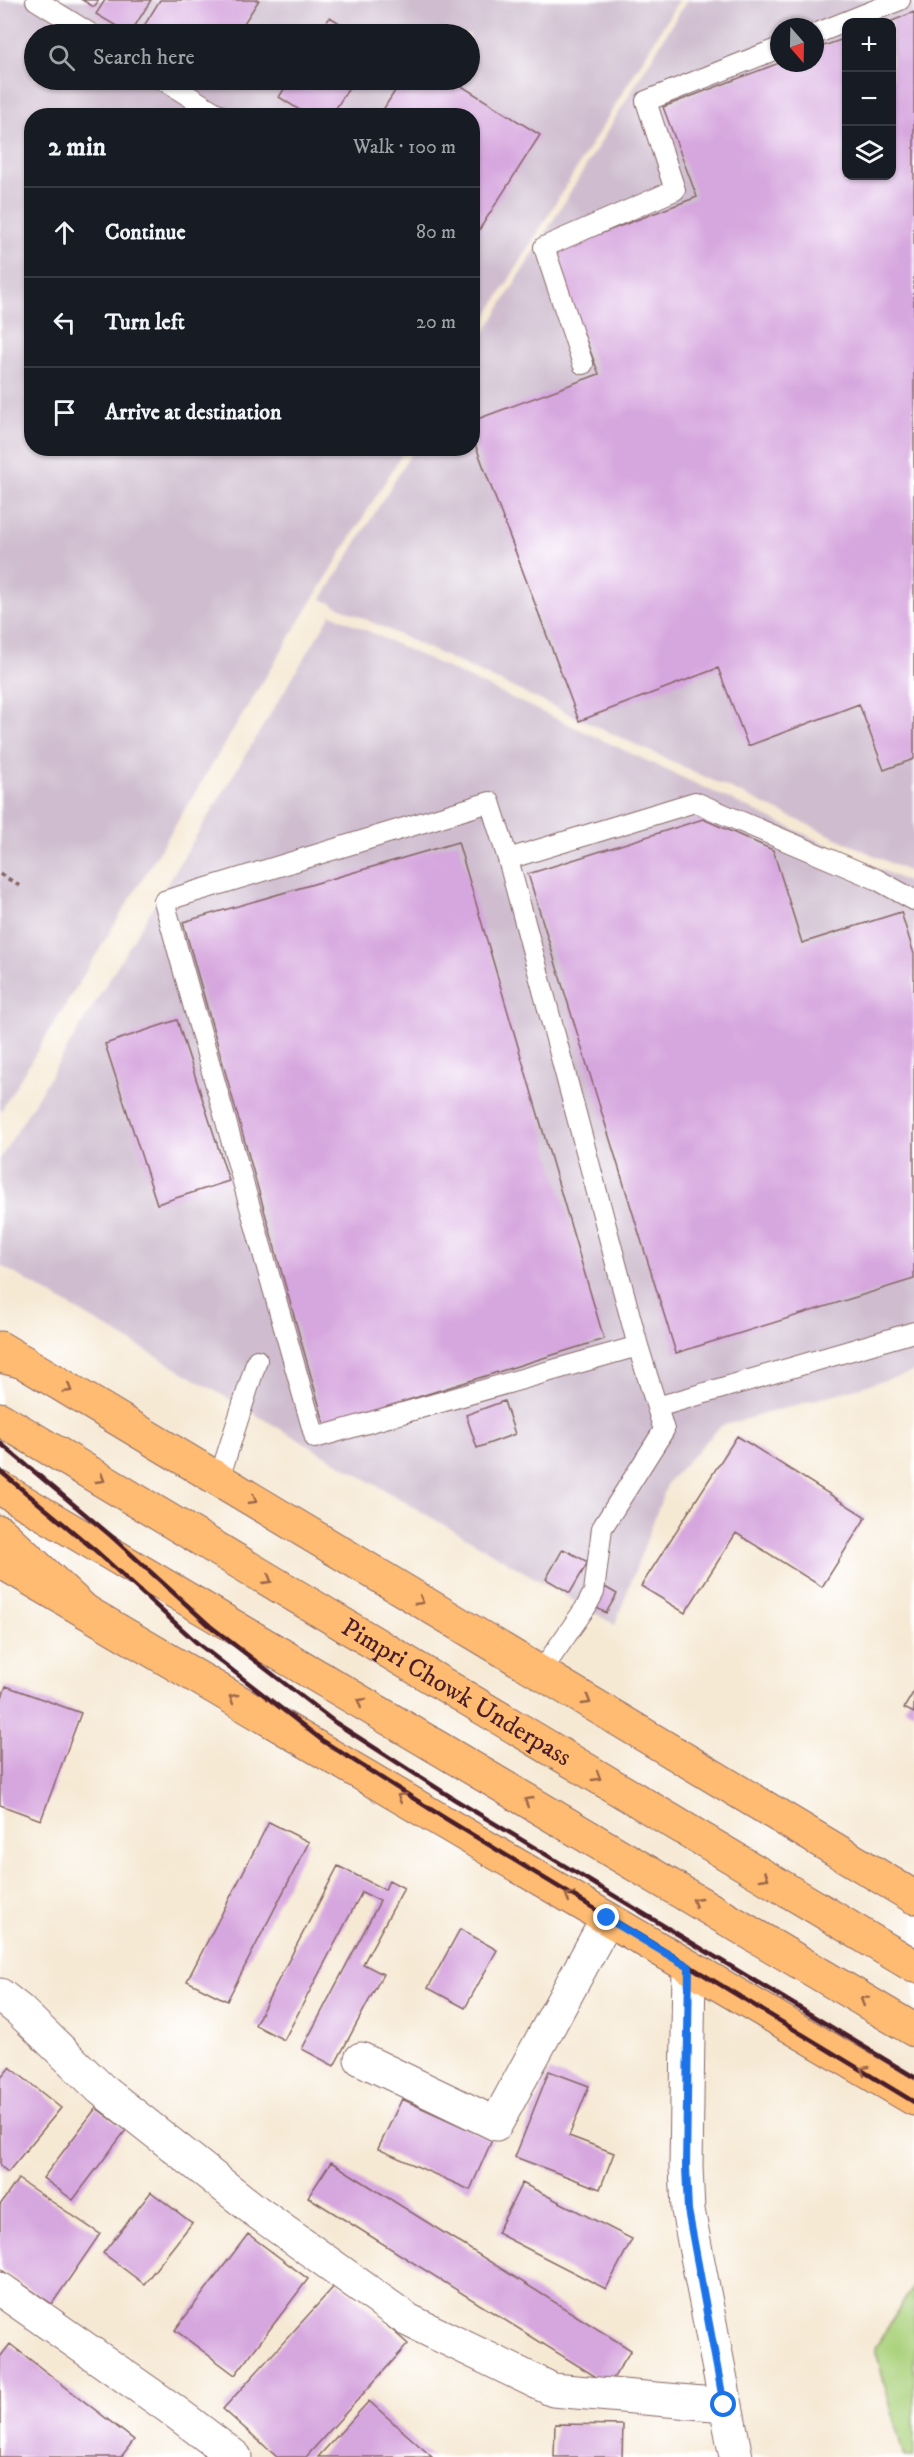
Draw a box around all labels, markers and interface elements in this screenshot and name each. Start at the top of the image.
north arrow [770,18,824,72]
map controls [842,18,896,180]
button: + [842,18,896,72]
search box [24,24,480,90]
icon: search [45,41,78,74]
text: Search here [93,44,195,71]
button: − [842,72,896,126]
button: layers [842,126,896,180]
text: 2 min [48,131,106,164]
text: Walk · 100 m [353,135,456,160]
icon: ahead [48,216,81,249]
text: Continue [105,219,186,246]
text: 80 m [416,220,456,245]
icon: left [48,306,81,339]
text: Turn left [105,309,185,336]
text: 20 m [416,310,456,335]
icon: arrive [48,396,81,429]
text: Arrive at destination [105,399,282,426]
one-way arrow [62,1381,72,1393]
one-way arrow [95,1472,105,1484]
one-way arrow [247,1493,257,1505]
one-way arrow [262,1572,272,1584]
one-way arrow [414,1593,424,1605]
street label: Pimpri Chowk Underpass [335,1611,578,1774]
one-way arrow [229,1694,239,1706]
one-way arrow [581,1694,591,1706]
one-way arrow [357,1697,367,1709]
one-way arrow [591,1769,601,1781]
one-way arrow [397,1793,407,1804]
one-way arrow [524,1797,534,1809]
one-way arrow [759,1870,769,1881]
one-way arrow [565,1892,575,1903]
one-way arrow [692,1896,702,1908]
route end [593,1904,619,1930]
one-way arrow [860,1996,870,2008]
one-way arrow [860,2065,870,2077]
route start [710,2391,736,2417]

